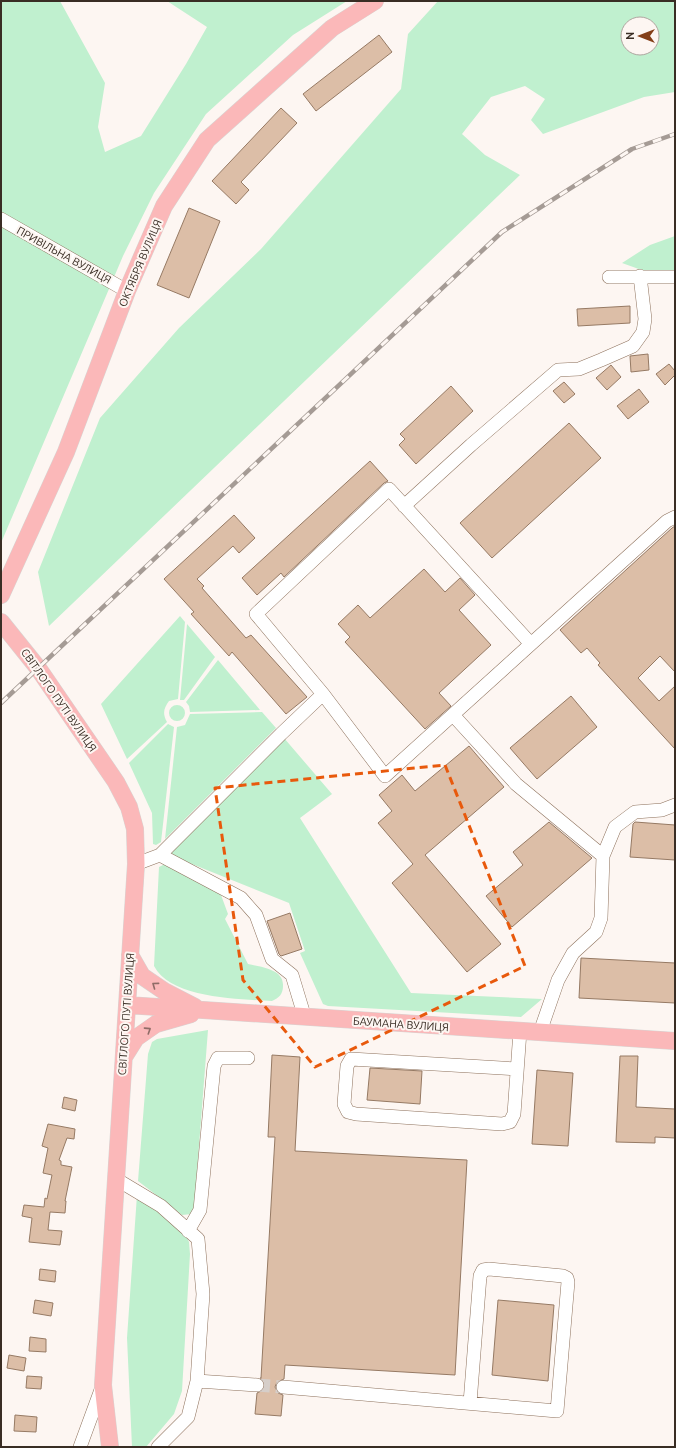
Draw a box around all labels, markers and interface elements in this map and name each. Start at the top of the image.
north arrow [620,16,660,56]
text: N [624,32,636,40]
street label: ОКТЯБРЯ ВУЛИЦЯ [116,218,164,308]
street label: ПРИВІЛЬНА ВУЛИЦЯ [15,224,113,286]
street label: СВІТЛОГО ПУТІ ВУЛИЦЯ [19,646,99,754]
street label: СВІТЛОГО ПУТІ ВУЛИЦЯ [116,952,136,1076]
one-way arrow [153,983,160,990]
street label: БАУМАНА ВУЛИЦЯ [353,1015,449,1033]
one-way arrow [143,1028,150,1035]

